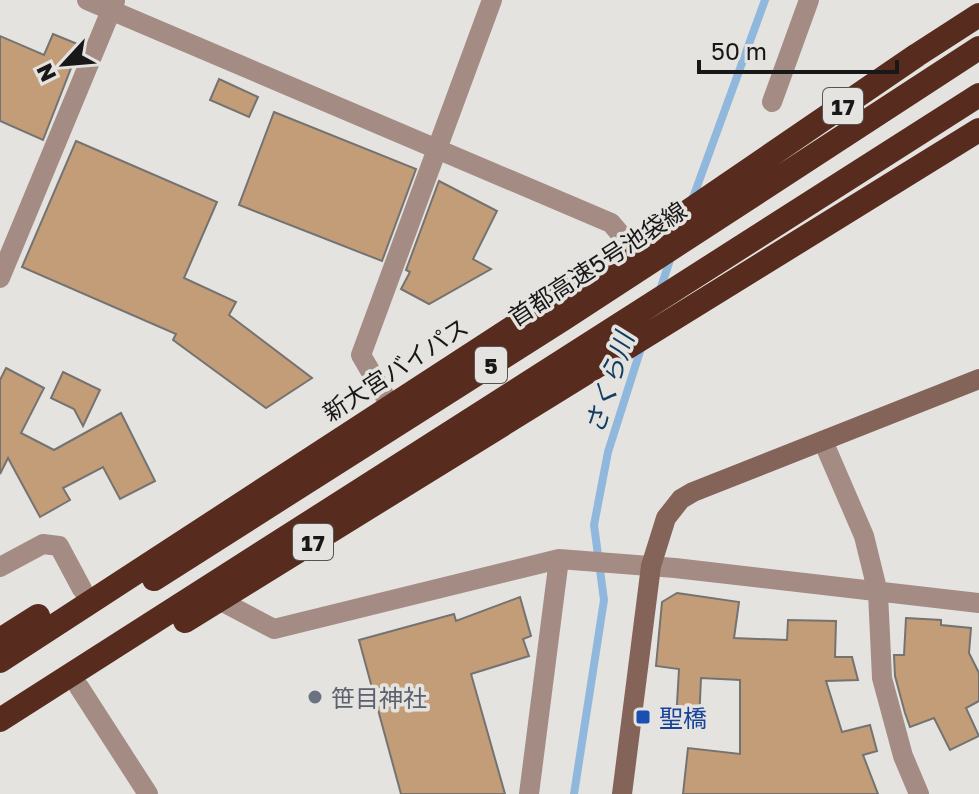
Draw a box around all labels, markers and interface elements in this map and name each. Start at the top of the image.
north arrow [24,24,104,104]
scale bar [699,24,897,74]
text: 50 m [711,36,767,65]
text: N [30,60,61,86]
road number: 17 [823,88,863,124]
street label: 首都高速5号池袋線 [503,195,691,331]
street label: 新大宮バイパス [317,311,473,427]
water label: さくら川 [578,326,641,437]
road number: 5 [475,347,507,383]
road number: 17 [293,524,333,560]
place label: 笹目神社 [331,683,427,712]
marker: 笹目神社 [306,688,324,706]
place label: 聖橋 [659,703,707,732]
marker: 聖橋 [634,708,652,726]

